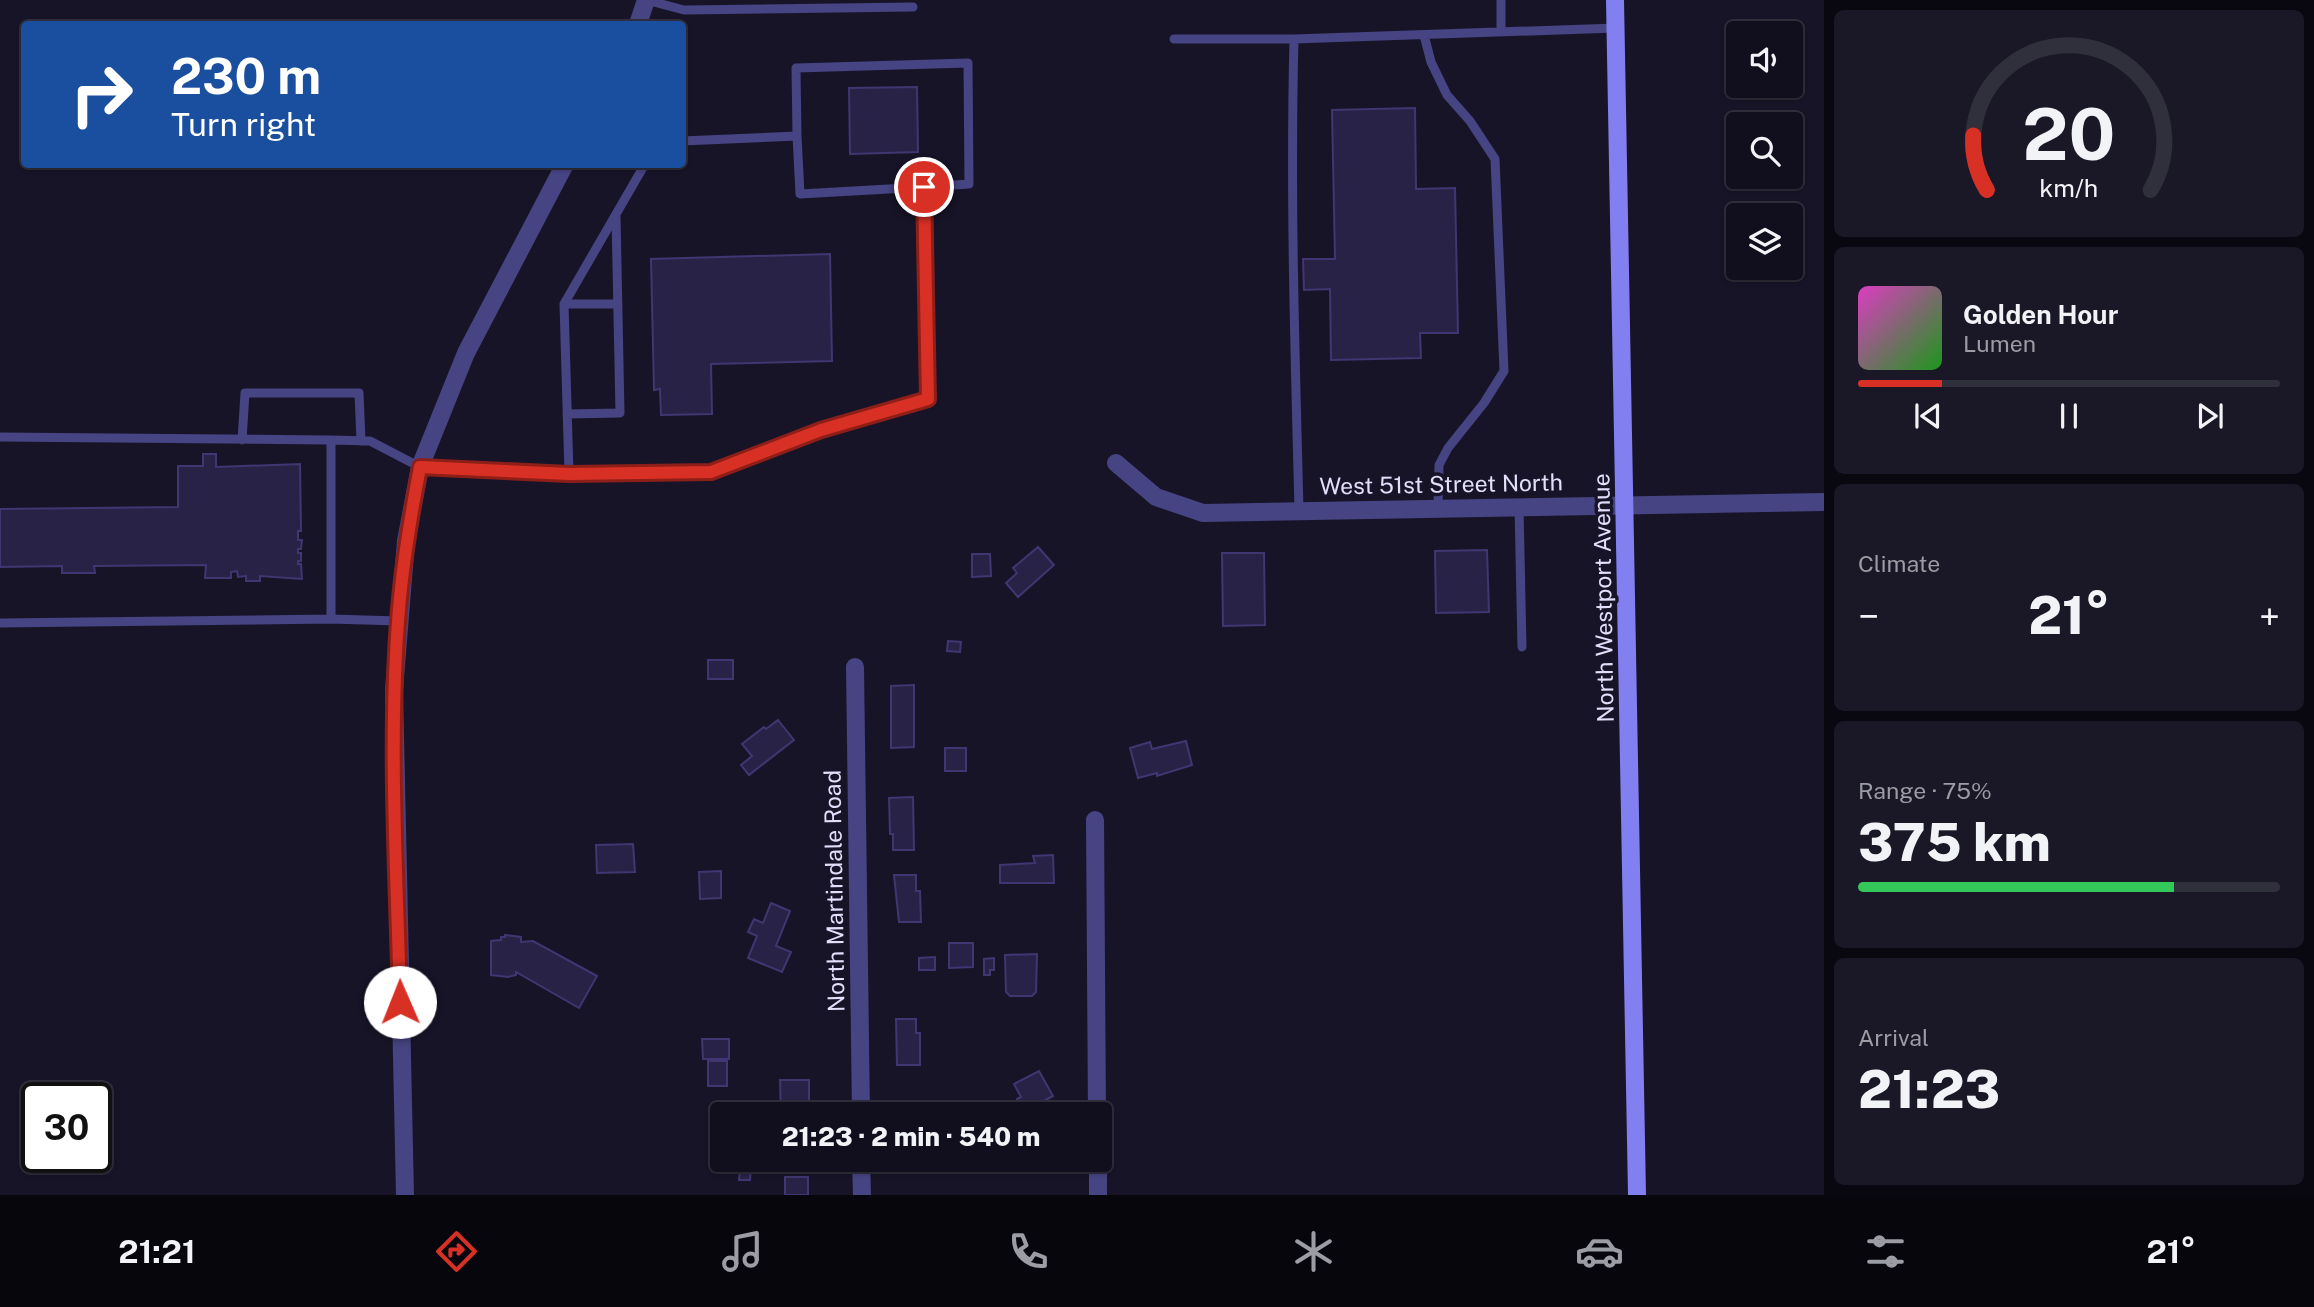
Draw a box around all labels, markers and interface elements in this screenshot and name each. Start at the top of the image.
map controls [1726,21,1803,280]
button: sound [1726,21,1803,98]
text: 230 m [171,47,321,105]
icon: right [56,49,147,140]
text: 20 [2022,91,2116,176]
text: Turn right [171,106,316,143]
button: search [1726,112,1803,189]
pin [894,157,954,217]
icon: arrive [905,168,943,206]
text: km/h [2040,172,2098,202]
button: layers [1726,203,1803,280]
text: Golden Hour [1963,299,2118,330]
text: Lumen [1963,330,2036,357]
icon: previous [1909,397,1947,435]
icon: pause [2050,397,2088,435]
icon: next [2191,397,2229,435]
street label: West 51st Street North [1319,468,1563,500]
street label: North Westport Avenue [1587,473,1619,723]
text: Climate [1858,550,1940,577]
text: 21° [2028,585,2110,646]
text: − [1858,594,1879,639]
text: + [2259,594,2280,639]
street label: North Martindale Road [818,770,850,1012]
text: Range · 75% [1858,777,1992,804]
text: 375 km [1858,812,2051,873]
position arrow [363,965,437,1039]
text: Arrival [1858,1024,1929,1051]
text: 21:23 [1858,1059,2000,1120]
speed limit sign: 30 [21,1082,112,1173]
text: 21:23 · 2 min · 540 m [782,1121,1040,1152]
icon: directions [432,1227,481,1276]
icon: music [718,1227,767,1276]
icon: phone [1004,1227,1053,1276]
icon: climate [1289,1227,1338,1276]
icon: car [1575,1227,1624,1276]
icon: filters [1861,1227,1910,1276]
text: 21:21 [118,1233,196,1270]
text: 21° [2146,1233,2196,1270]

